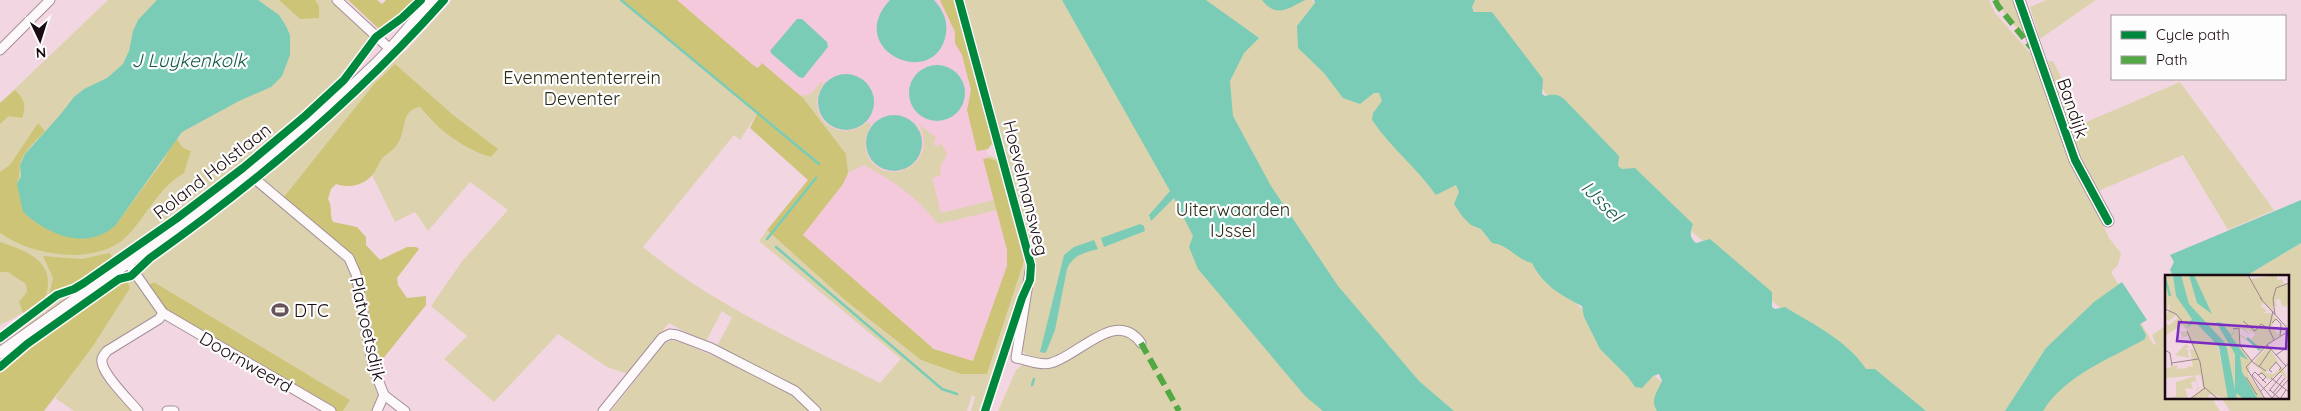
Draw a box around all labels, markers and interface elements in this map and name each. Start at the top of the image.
north arrow [15,15,65,65]
legend [2111,15,2286,80]
text: Cycle path [2156,25,2230,44]
text: N [35,44,47,62]
water label: J Luykenkolk [132,48,248,72]
text: Path [2156,50,2188,69]
park label: Evenmententerrein Deventer [503,66,661,110]
street label: Bandijk [2052,75,2094,141]
street label: Roland Holstlaan [149,118,275,224]
street label: Hoevelmansweg [998,118,1054,258]
water label: IJssel [1576,175,1630,229]
park label: Uiterwaarden IJssel [1176,198,1290,242]
street label: Platvoetsdijk [345,275,391,383]
inset map [2165,275,2288,398]
place label: DTC [294,299,329,322]
sports icon: DTC [270,300,290,320]
street label: Doornweerd [195,326,297,398]

